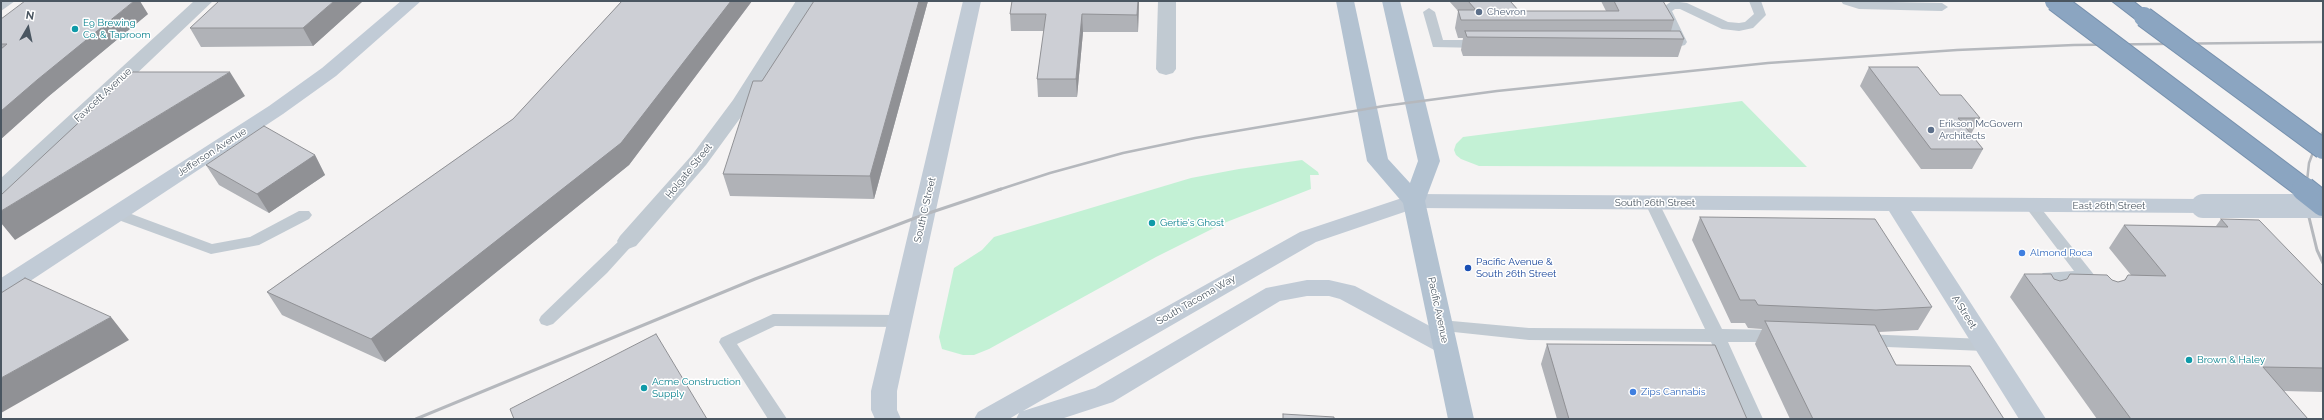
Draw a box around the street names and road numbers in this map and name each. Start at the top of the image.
street label: Fawcett Avenue [72,65,134,125]
street label: Jefferson Avenue [175,125,249,179]
street label: Holgate Street [663,141,715,201]
street label: South C Street [912,176,938,244]
street label: South 26th Street [1615,197,1695,209]
street label: East 26th Street [2073,200,2145,212]
street label: South Tacoma Way [1154,272,1238,328]
street label: Pacific Avenue [1425,276,1451,344]
street label: A Street [1949,293,1979,331]

